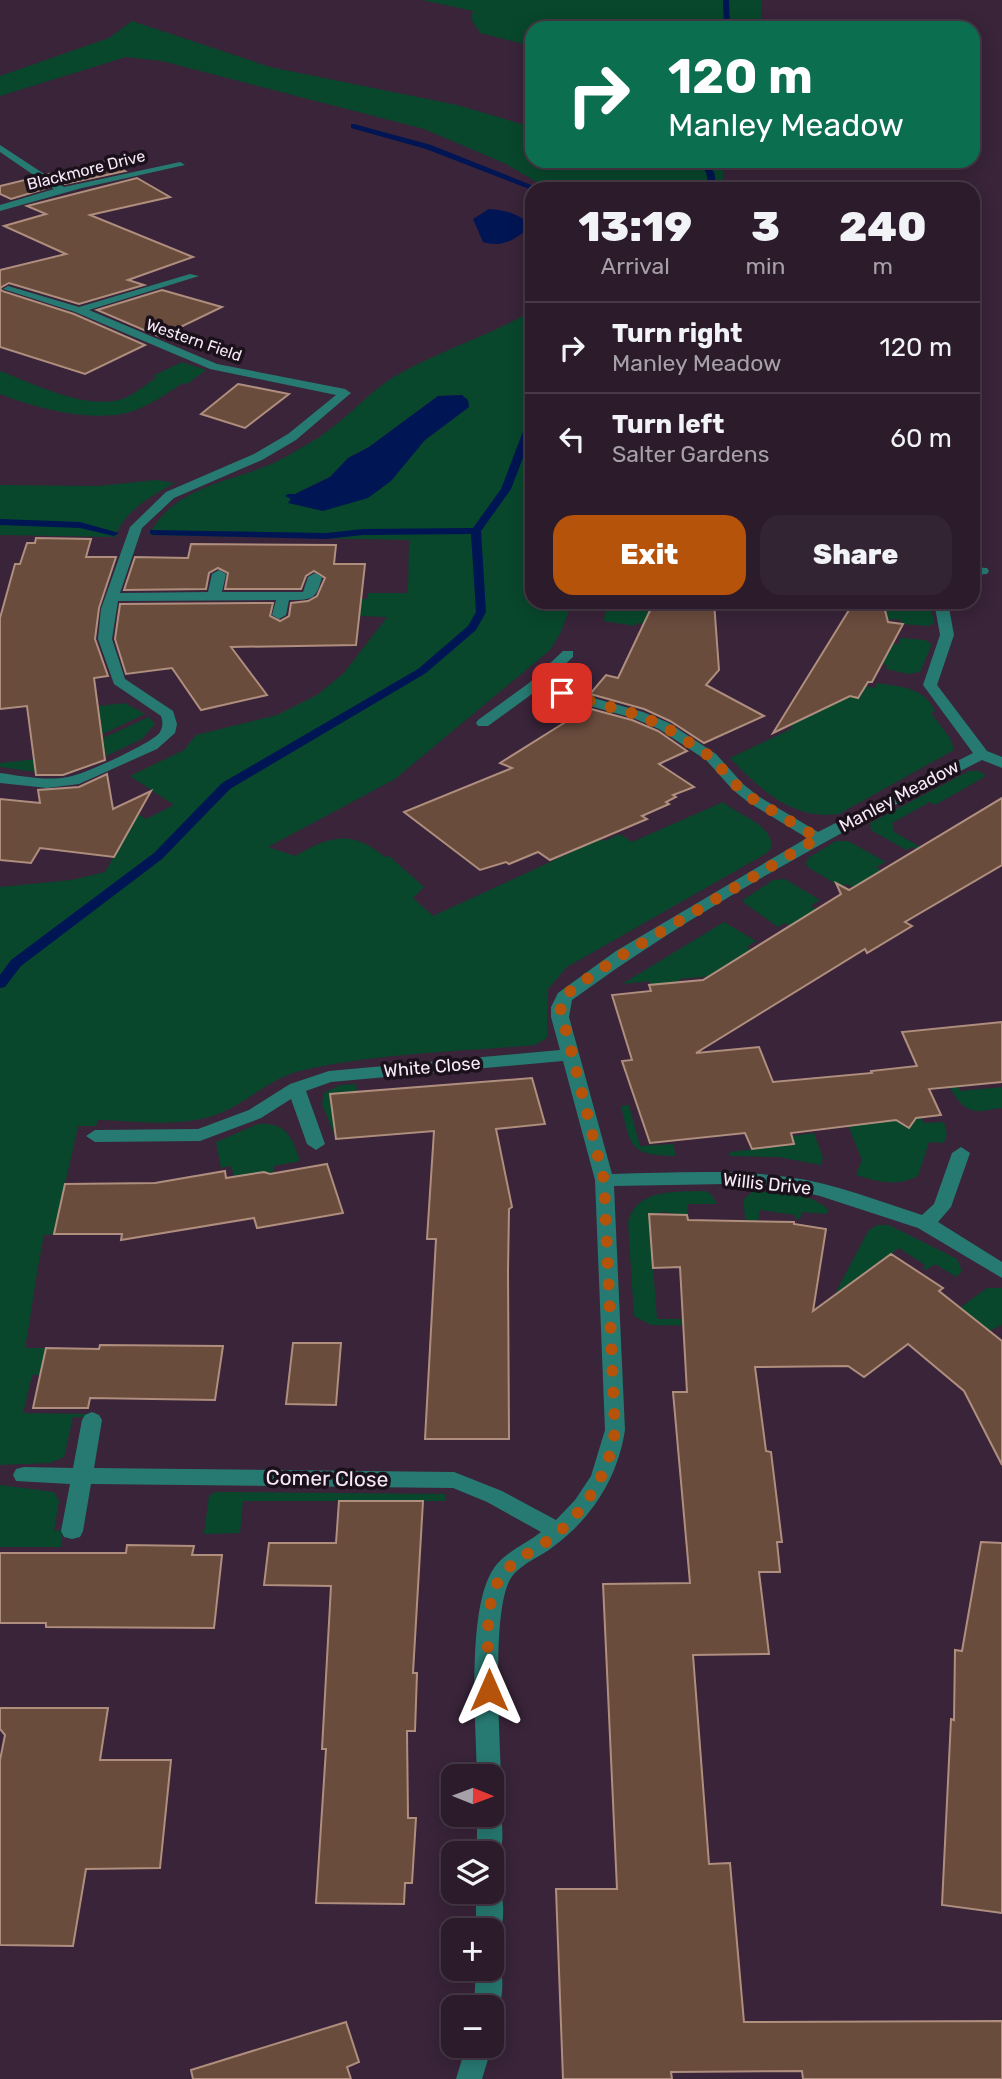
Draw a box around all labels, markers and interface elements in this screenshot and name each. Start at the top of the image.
text: 120 m [668,47,813,105]
icon: right [553,49,644,140]
text: Manley Meadow [668,106,904,144]
street label: Blackmore Drive [25,146,147,194]
text: 13:19 [578,202,692,252]
text: 3 [751,202,780,252]
text: 240 [839,202,927,252]
text: Arrival [601,252,670,280]
text: min [746,252,786,280]
text: m [873,252,893,280]
street label: Western Field [144,315,244,365]
text: Turn right [612,318,742,349]
icon: right [553,329,591,367]
text: 120 m [880,332,952,363]
text: Manley Meadow [612,349,782,377]
text: Turn left [612,409,724,440]
icon: left [553,420,591,458]
text: 60 m [890,423,952,454]
text: Salter Gardens [612,440,769,468]
button: Exit [553,515,746,595]
button: Share [760,515,952,595]
pin [532,663,592,723]
icon: arrive [543,674,581,712]
street label: Manley Meadow [835,755,963,837]
street label: White Close [383,1052,481,1082]
street label: Willis Drive [722,1168,812,1200]
street label: Comer Close [265,1464,389,1492]
position arrow [452,1653,526,1727]
north arrow [441,1764,504,1827]
map controls [441,1764,504,2058]
button: layers [441,1841,504,1904]
button: + [441,1918,504,1981]
button: − [441,1995,504,2058]

